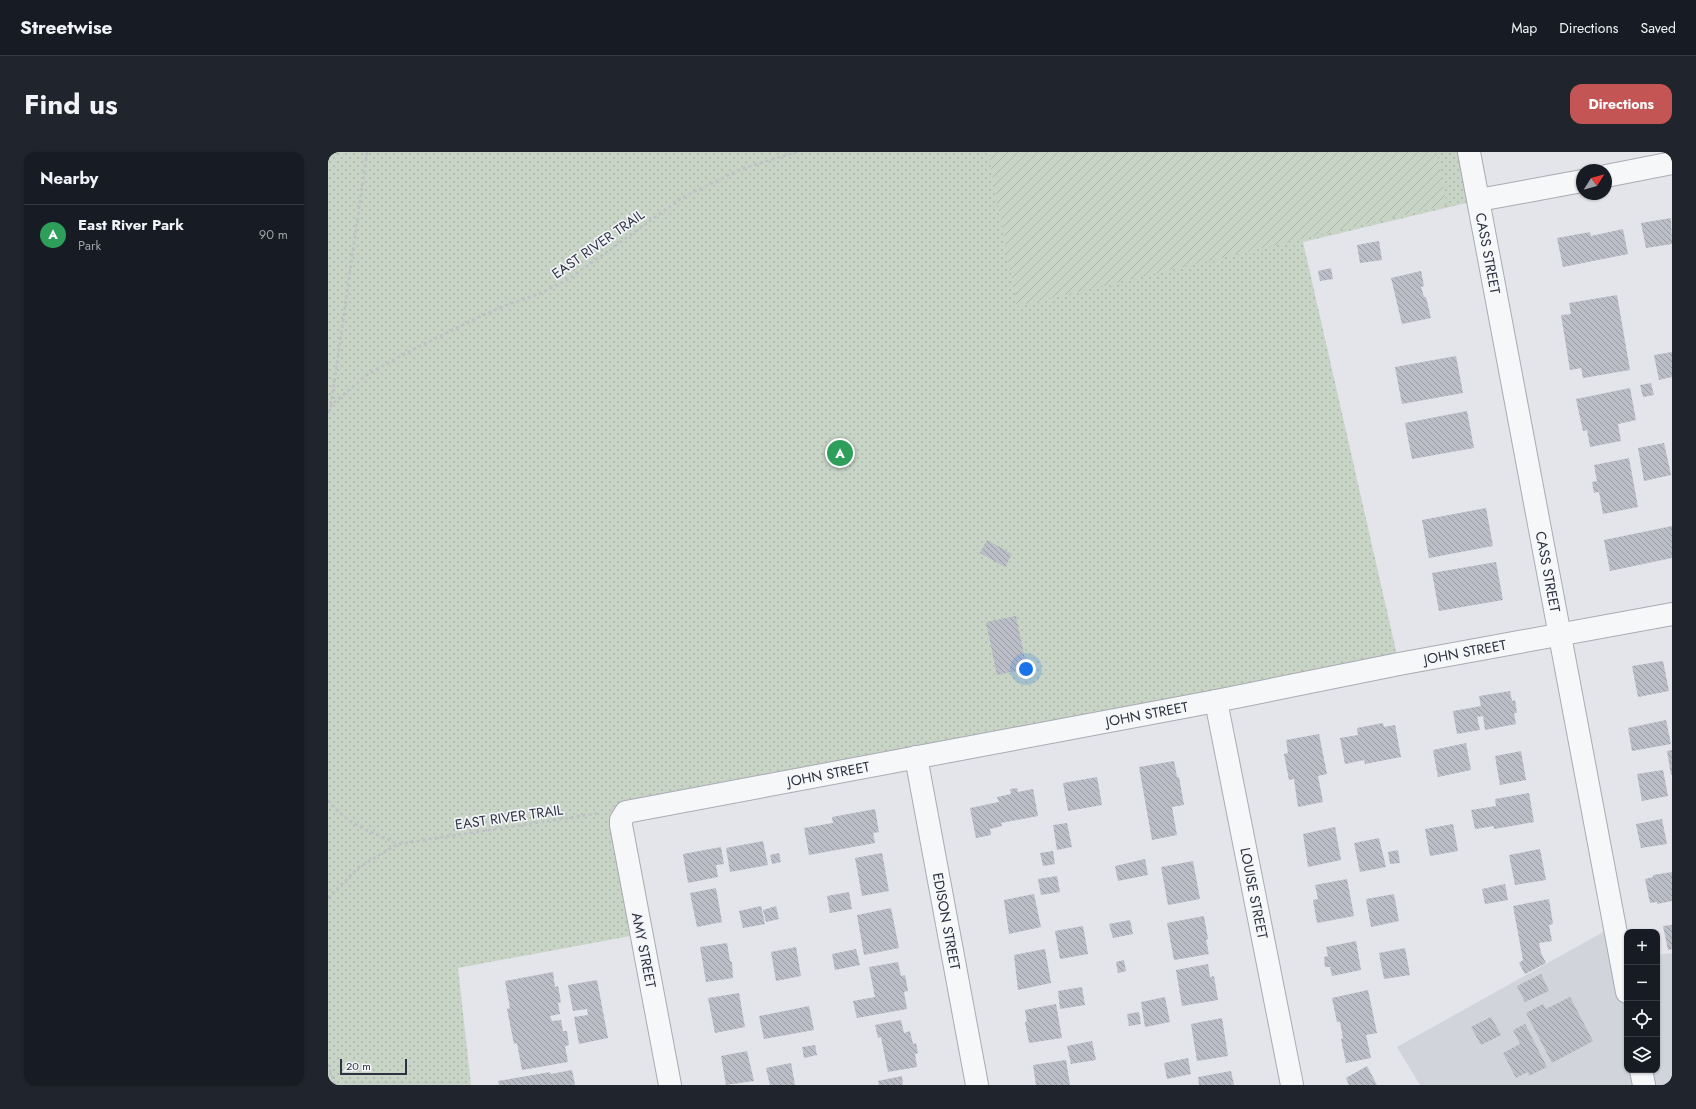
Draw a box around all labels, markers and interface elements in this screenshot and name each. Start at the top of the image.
text: Streetwise [20,14,113,41]
text: Map [1511,18,1537,38]
text: Directions [1559,18,1619,38]
text: Saved [1641,18,1676,38]
text: Find us [24,84,118,125]
button: Directions [1570,84,1672,124]
north arrow [1576,164,1612,200]
text: Nearby [40,166,98,190]
street label: EAST RIVER TRAIL [548,204,649,283]
street label: CASS STREET [1471,211,1506,296]
text: East River Park [78,214,184,236]
text: A [48,225,58,244]
text: 90 m [259,225,288,244]
text: Park [78,236,101,255]
pin: A [827,438,853,468]
street label: CASS STREET [1531,529,1565,614]
street label: JOHN STREET [1420,634,1508,670]
your location [1016,659,1036,679]
street label: JOHN STREET [1102,696,1190,732]
street label: JOHN STREET [784,756,872,792]
street label: EAST RIVER TRAIL [454,799,565,834]
street label: LOUISE STREET [1235,846,1273,941]
street label: EDISON STREET [928,871,965,972]
street label: AMY STREET [627,911,661,990]
map controls [1624,929,1660,1073]
button: + [1624,929,1660,965]
button: − [1624,965,1660,1001]
button: locate [1624,1001,1660,1037]
button: layers [1624,1037,1660,1073]
scale bar [340,1057,407,1076]
text: 20 m [346,1058,371,1074]

